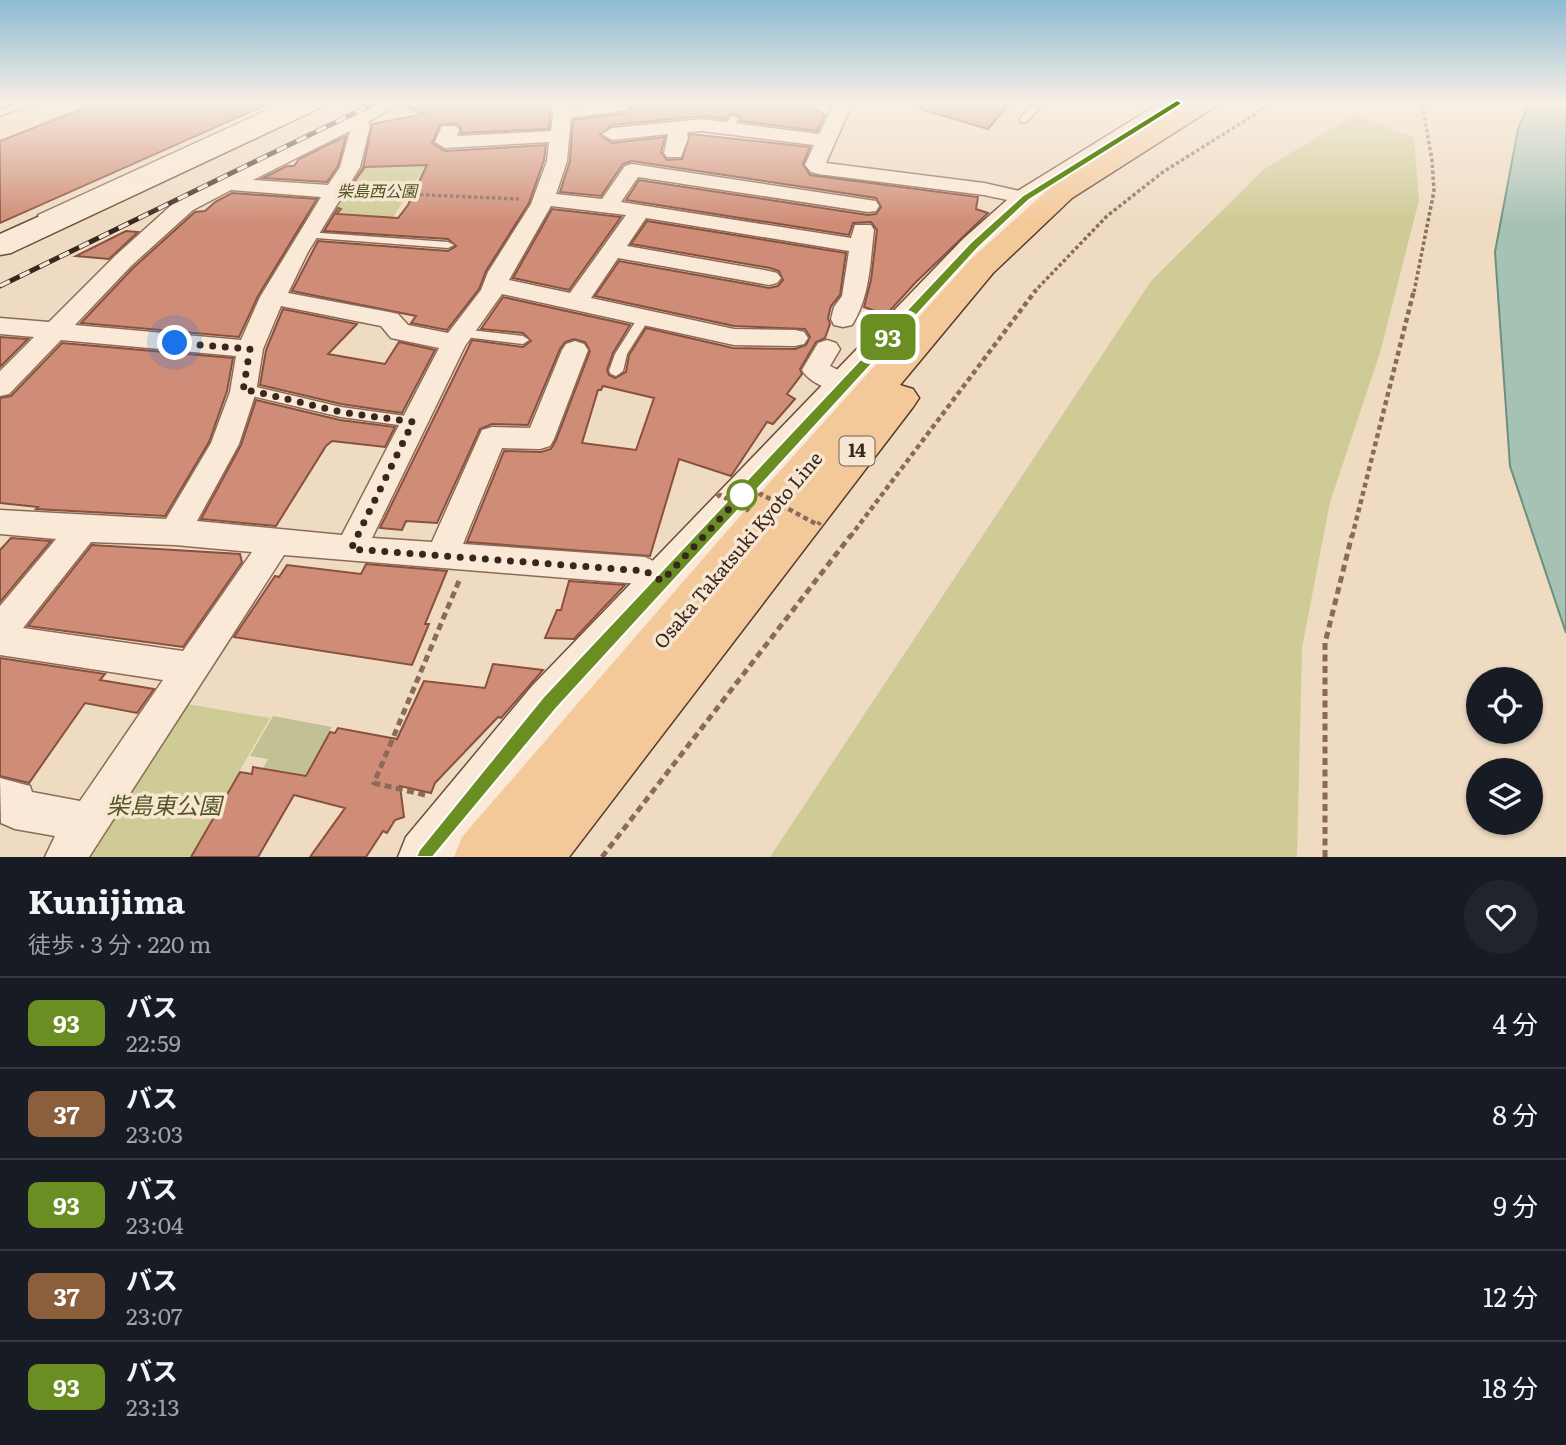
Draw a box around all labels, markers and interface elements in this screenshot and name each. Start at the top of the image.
park label: 柴島西公園 [337,178,419,202]
line badge: 93 [856,314,920,360]
text: 93 [875,319,901,354]
your location [157,325,192,360]
road number: 14 [840,436,874,466]
street label: Osaka Takatsuki Kyoto Line [646,445,828,654]
unlabelled marker [727,480,757,510]
map controls [1466,667,1543,835]
button: locate [1466,667,1543,744]
button: layers [1466,758,1543,835]
park label: 柴島東公園 [107,787,225,821]
text: Kunijima [28,875,185,924]
button: heart [1464,880,1538,954]
text: 徒歩 · 3 分 · 220 m [28,926,211,960]
text: バス [126,986,178,1025]
text: 4 分 [1492,1003,1538,1042]
text: 93 [53,1005,80,1040]
text: 22:59 [126,1025,181,1059]
text: バス [126,1077,178,1116]
text: 8 分 [1492,1094,1538,1133]
text: 37 [54,1096,79,1131]
text: 23:03 [126,1116,183,1150]
text: バス [126,1168,178,1207]
text: 9 分 [1493,1185,1538,1224]
text: 93 [53,1187,80,1222]
text: 23:04 [126,1207,184,1241]
text: バス [126,1259,178,1298]
text: 12 分 [1483,1276,1538,1315]
text: 37 [54,1278,79,1313]
text: 23:07 [126,1298,183,1332]
text: バス [126,1350,178,1389]
text: 18 分 [1482,1367,1538,1406]
text: 93 [53,1369,80,1404]
text: 23:13 [126,1389,180,1423]

